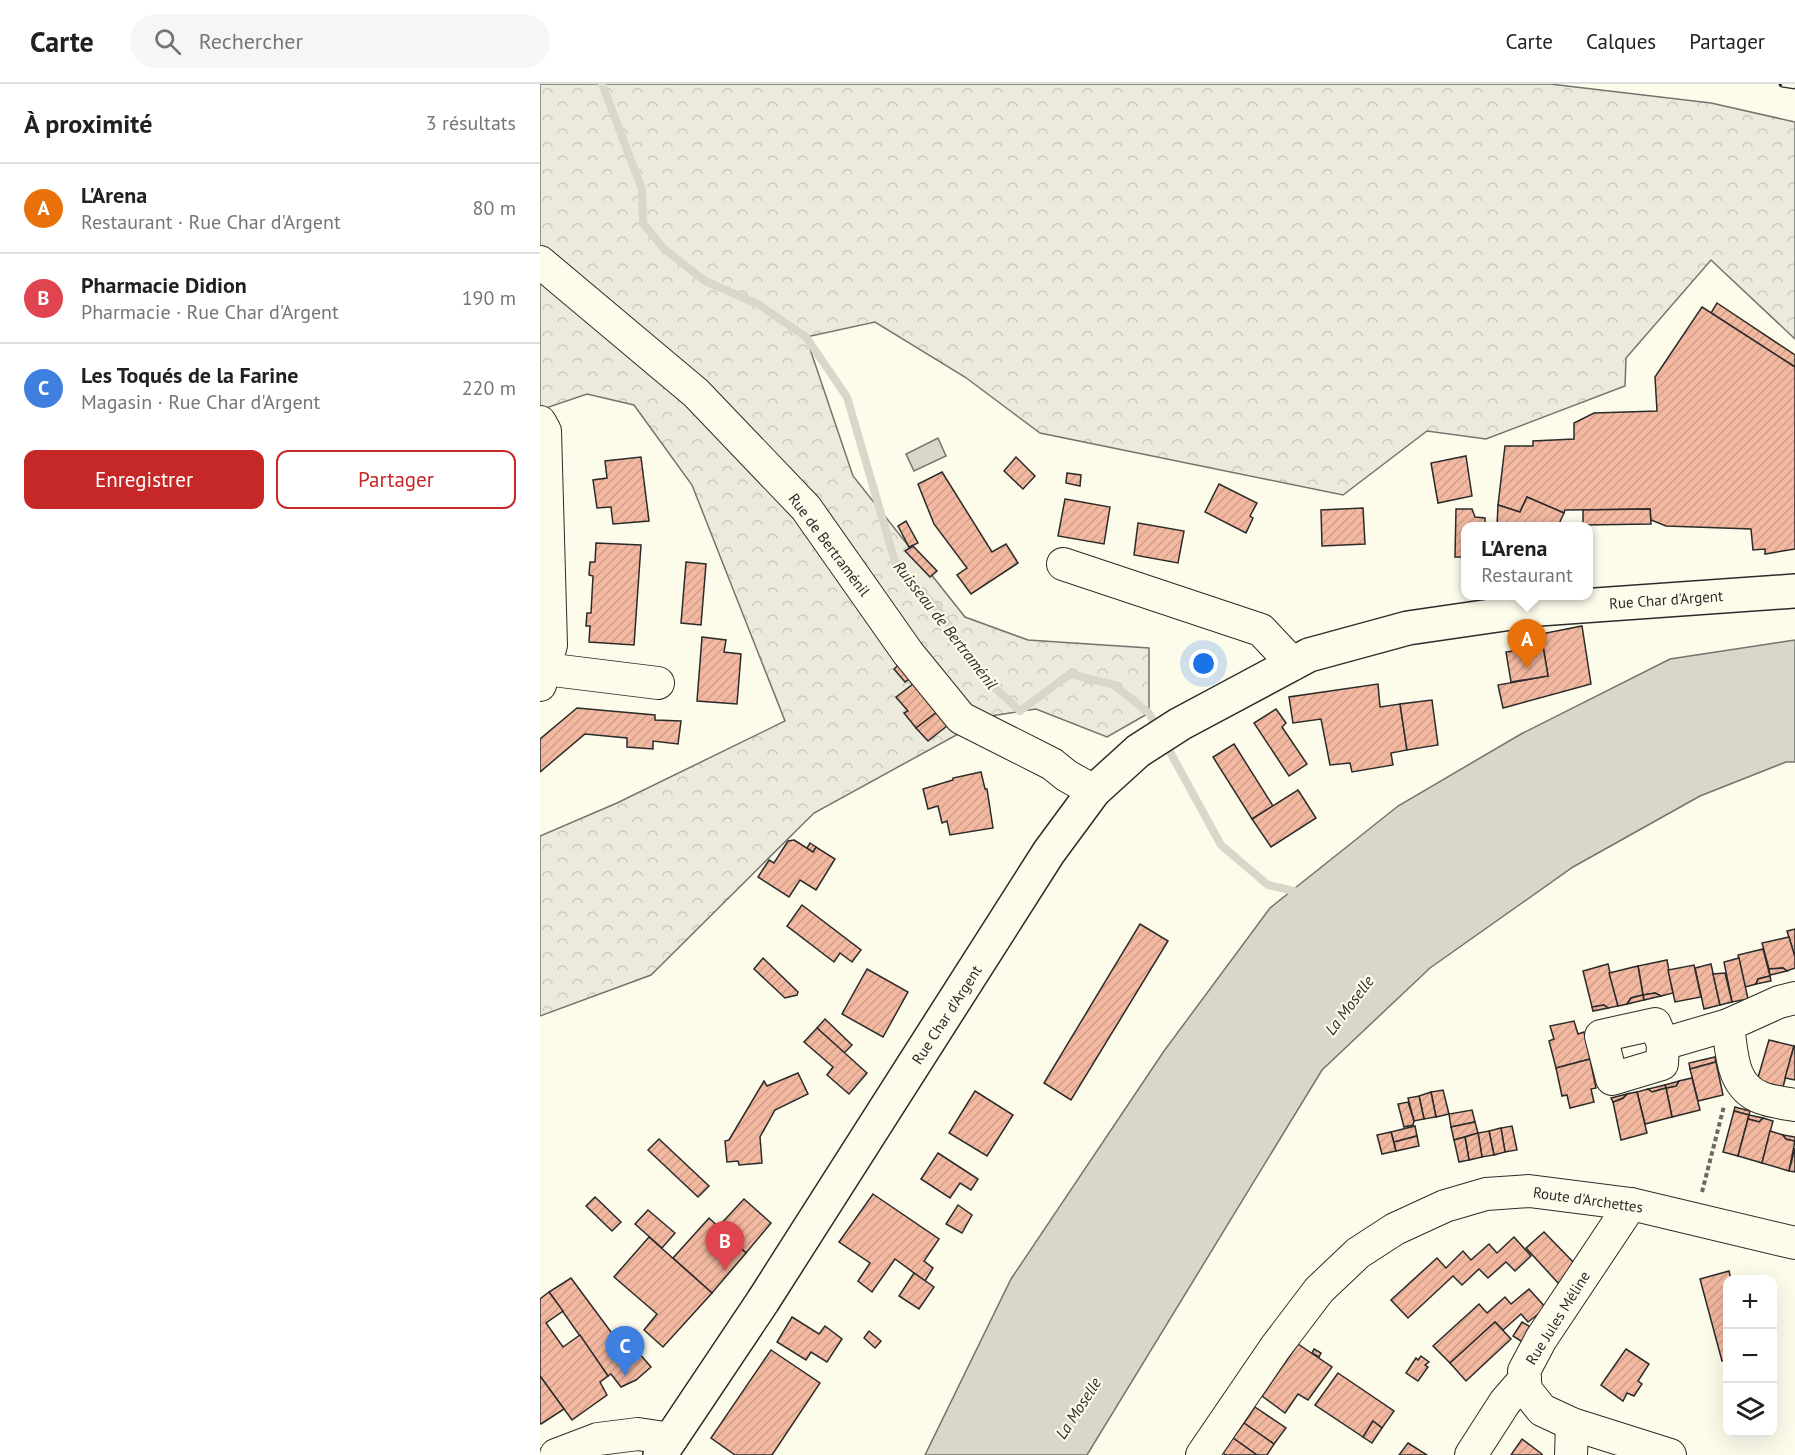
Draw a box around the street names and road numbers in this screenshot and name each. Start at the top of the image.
street label: Rue de Bertraménil [784,489,875,600]
street label: Rue Char d'Argent [1608,586,1724,613]
street label: Rue Char d'Argent [908,962,986,1068]
street label: Route d'Archettes [1532,1182,1644,1217]
street label: Rue Jules Méline [1521,1267,1594,1368]

